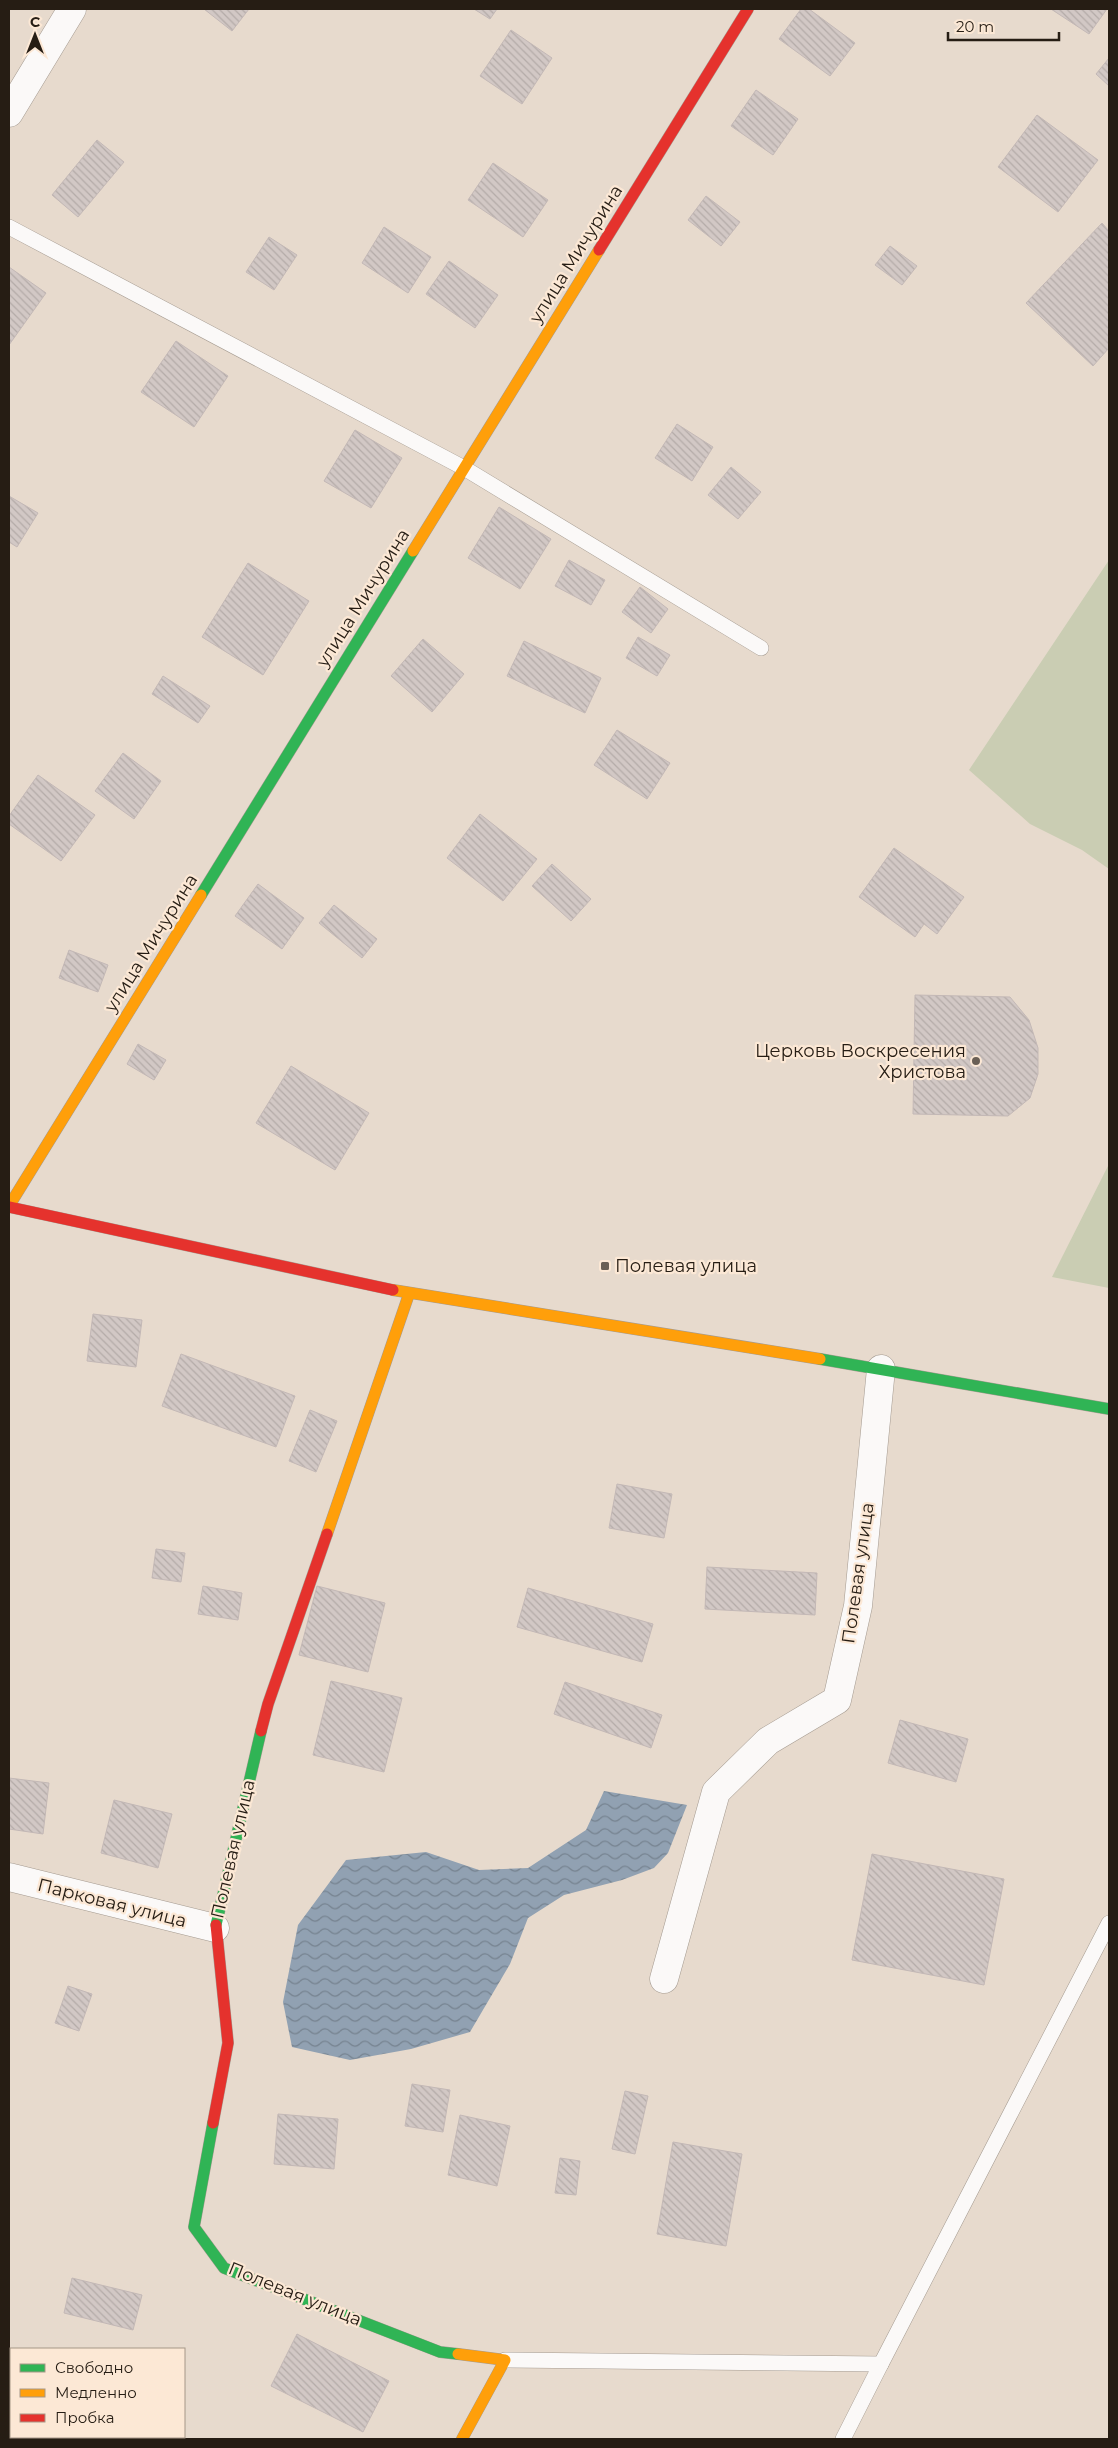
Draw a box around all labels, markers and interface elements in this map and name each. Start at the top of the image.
north arrow [10,10,60,60]
scale bar [948,10,1059,42]
text: С [30,13,40,31]
text: 20 m [956,17,994,36]
street label: улица Мичурина [524,181,627,328]
street label: улица Мичурина [311,525,414,672]
street label: улица Мичурина [99,870,202,1017]
place label: Церковь Воскресения Христова [755,1040,966,1083]
marker: Церковь Воскресения Христова [970,1055,982,1067]
place label: Полевая улица [615,1255,757,1277]
marker: Полевая улица [599,1260,611,1272]
street label: Полевая улица [837,1501,879,1645]
street label: Полевая улица [206,1777,260,1921]
street label: Парковая улица [35,1874,189,1932]
street label: Полевая улица [225,2257,365,2331]
legend [10,2348,185,2438]
text: Свободно [55,2358,133,2377]
text: Медленно [55,2383,137,2402]
text: Пробка [55,2408,114,2427]

